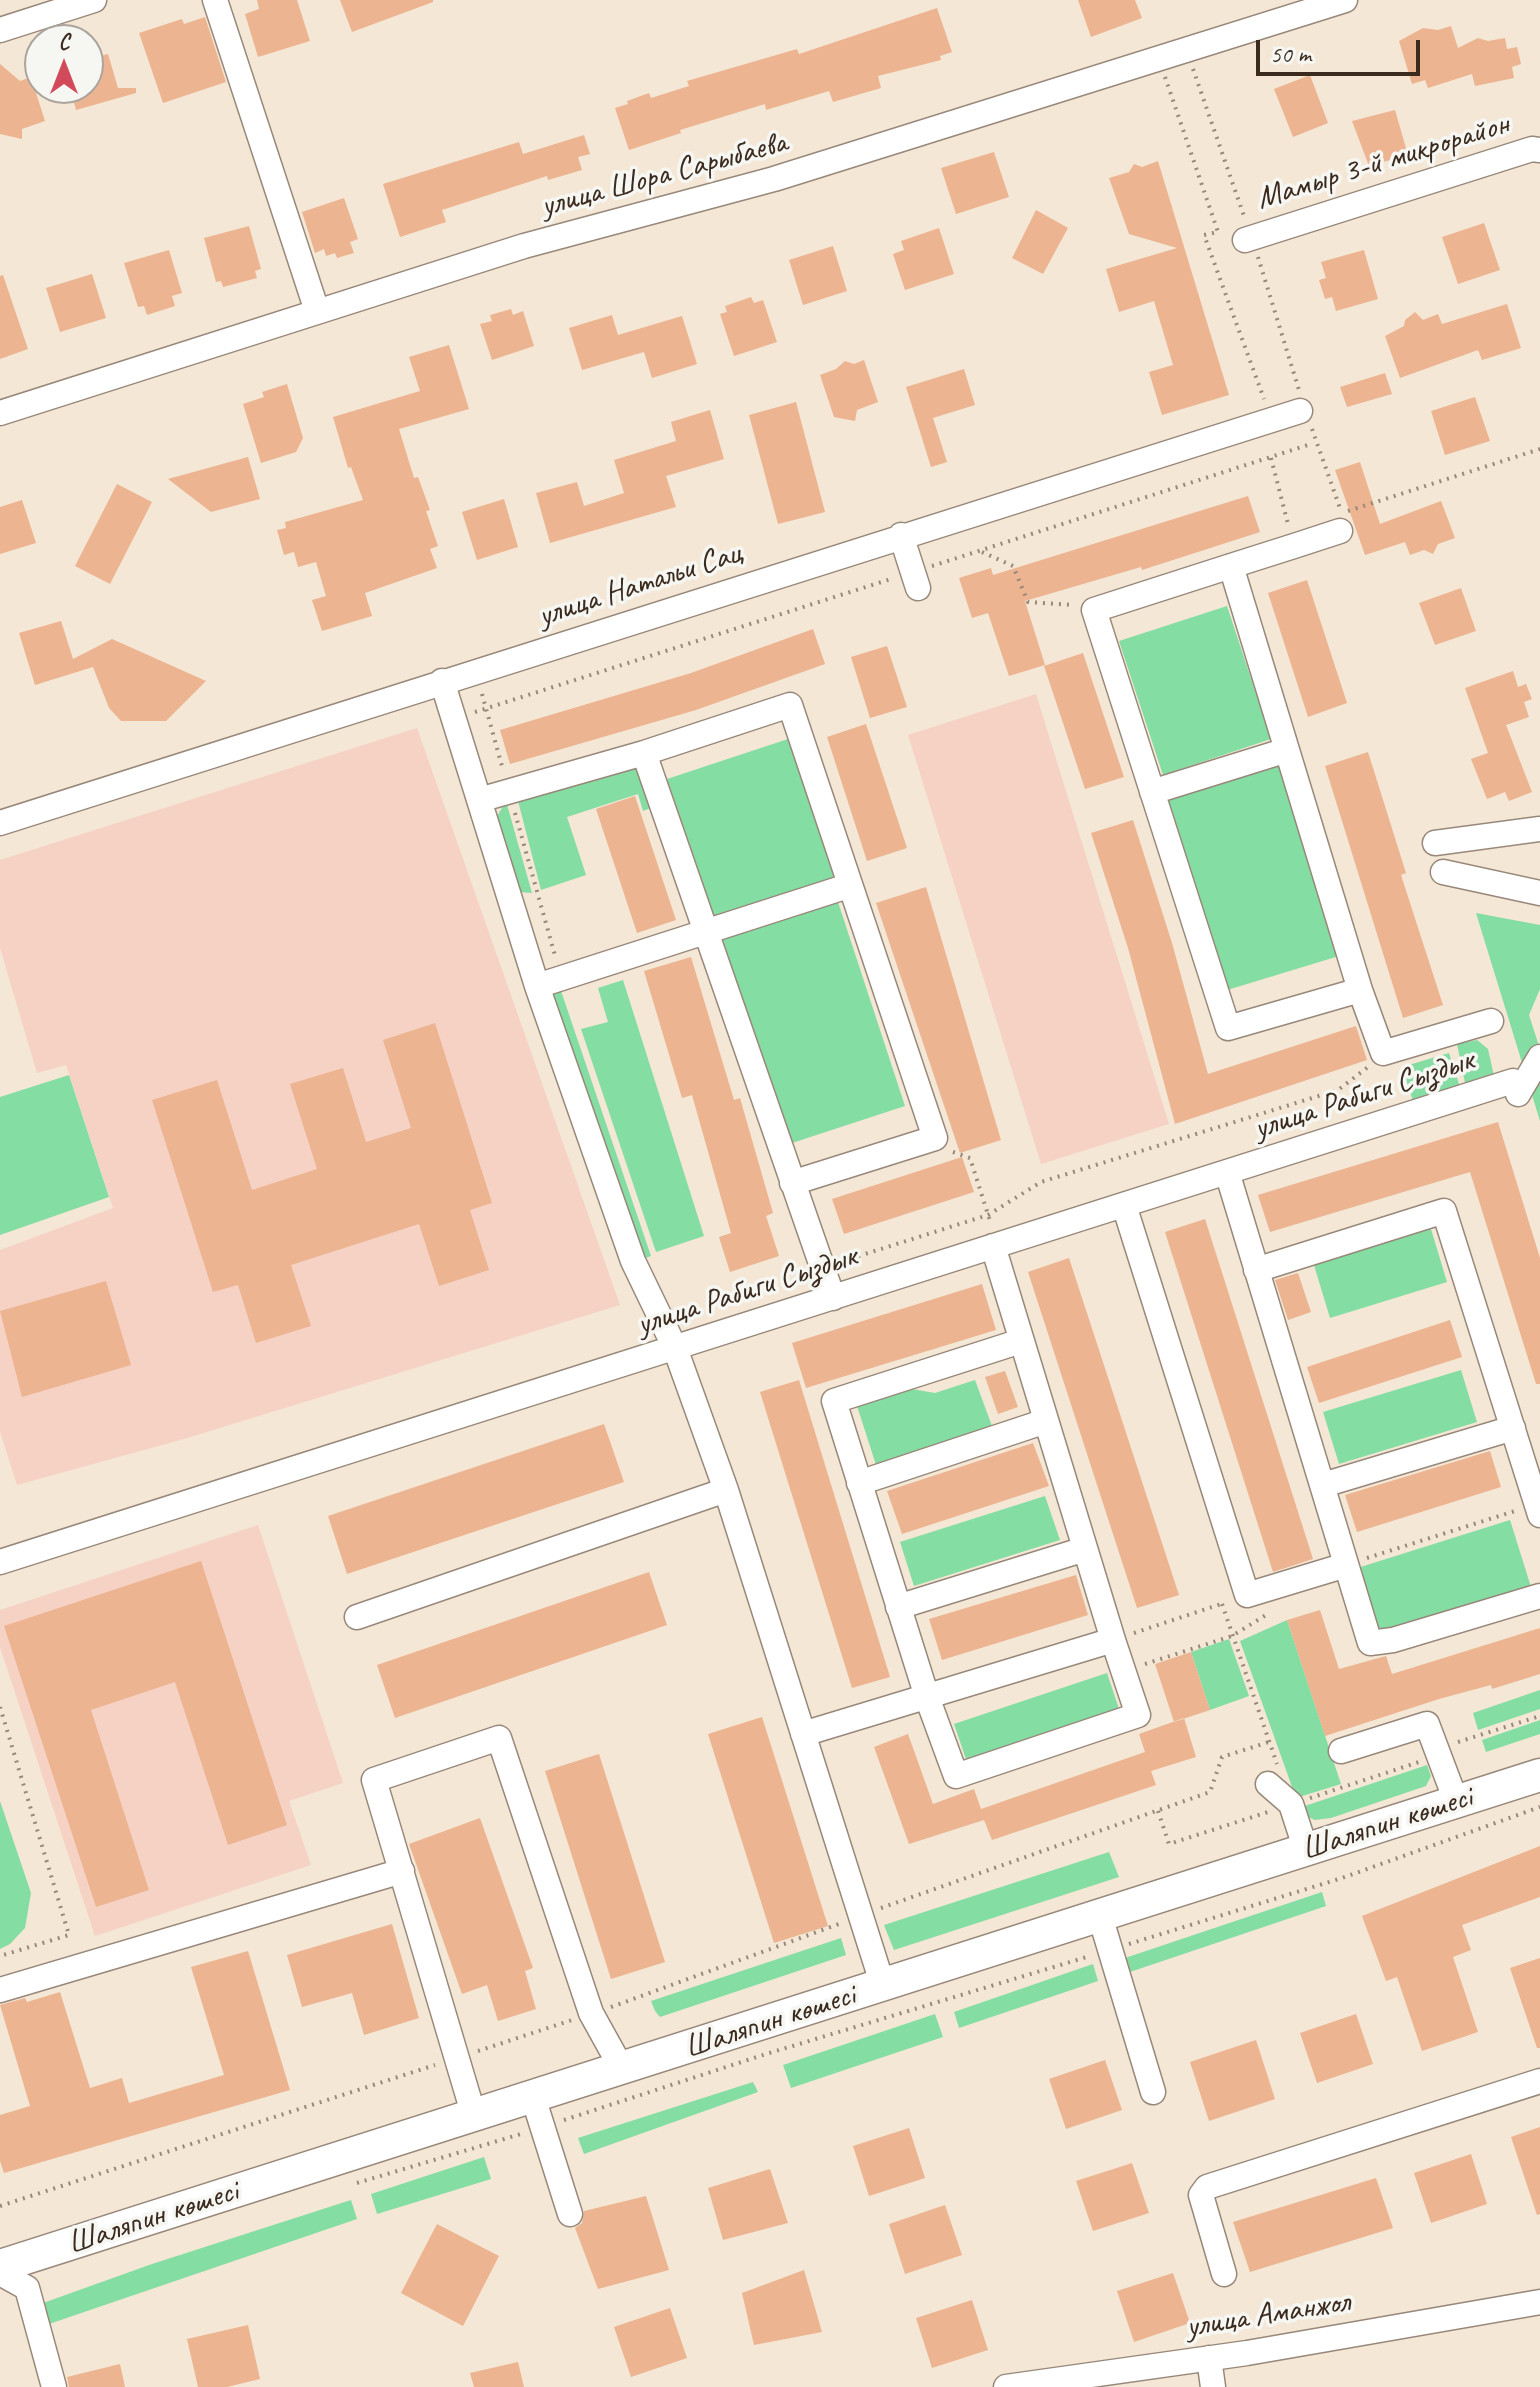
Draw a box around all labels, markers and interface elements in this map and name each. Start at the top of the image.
north arrow [24,24,104,104]
scale bar [1260,24,1424,74]
text: С [59,28,69,56]
text: 50 m [1270,39,1311,69]
street label: Мамыр 3-й микрорайон [1252,105,1514,219]
street label: улица Шора Сарыбаева [537,124,791,226]
street label: улица Натальи Сац [533,534,747,636]
street label: улица Рабиги Сыздык [1249,1041,1479,1149]
street label: улица Рабиги Сыздык [632,1237,862,1345]
street label: Шаляпин көшесі [1297,1778,1477,1870]
street label: Шаляпин көшесі [680,1976,860,2068]
street label: Шаляпин көшесі [63,2172,243,2264]
street label: улица Аманжол [1183,2283,1353,2347]

